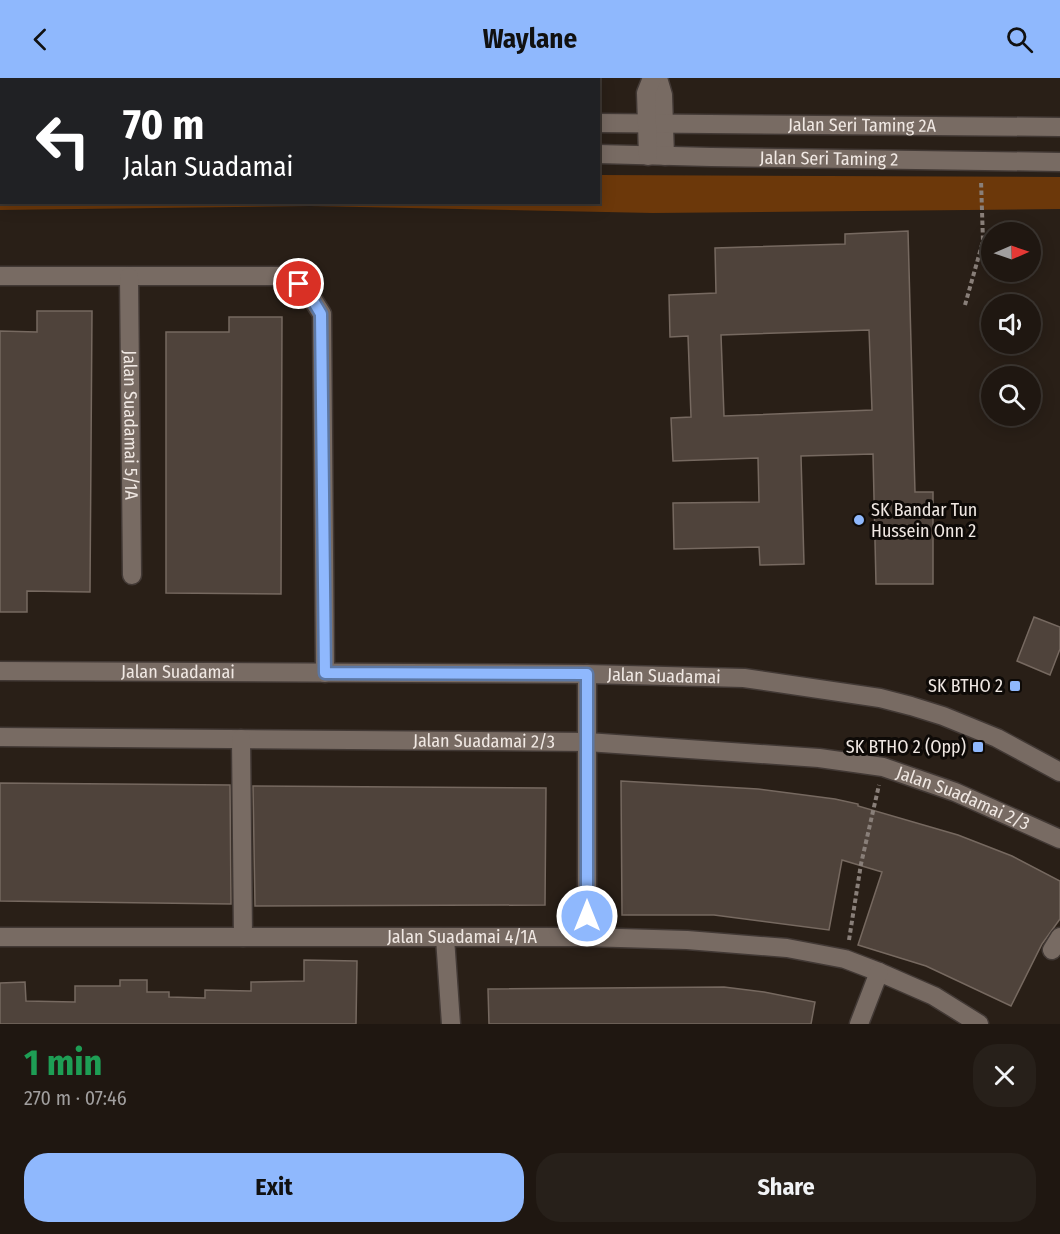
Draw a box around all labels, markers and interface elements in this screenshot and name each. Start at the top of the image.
icon: back [24,23,57,56]
text: Waylane [483,23,577,55]
icon: search [1003,23,1036,56]
text: 70 m [123,100,204,150]
icon: left [24,102,102,180]
street label: Jalan Seri Taming 2A [788,114,937,137]
street label: Jalan Seri Taming 2 [760,147,898,171]
text: Jalan Suadamai [123,151,293,183]
north arrow [981,222,1041,282]
map controls [981,222,1041,426]
pin [273,258,324,309]
icon: arrive [282,267,315,300]
button: sound [981,294,1041,354]
street label: Jalan Suadamai 5/1A [119,350,142,500]
button: search [981,366,1041,426]
place label: SK Bandar Tun Hussein Onn 2 [871,499,977,542]
marker: SK Bandar Tun Hussein Onn 2 [852,513,866,527]
street label: Jalan Suadamai [121,661,235,683]
street label: Jalan Suadamai [607,664,721,688]
place label: SK BTHO 2 [928,675,1003,697]
marker: SK BTHO 2 [1008,679,1022,693]
street label: Jalan Suadamai 2/3 [413,730,555,753]
place label: SK BTHO 2 (Opp) [846,736,966,758]
marker: SK BTHO 2 (Opp) [971,740,985,754]
street label: Jalan Suadamai 2/3 [893,761,1033,835]
position arrow [555,884,619,948]
street label: Jalan Suadamai 4/1A [387,926,538,948]
text: 1 min [24,1041,102,1085]
button: close [973,1044,1036,1107]
text: 270 m · 07:46 [24,1086,127,1110]
button: Exit [24,1153,524,1222]
button: Share [536,1153,1036,1222]

